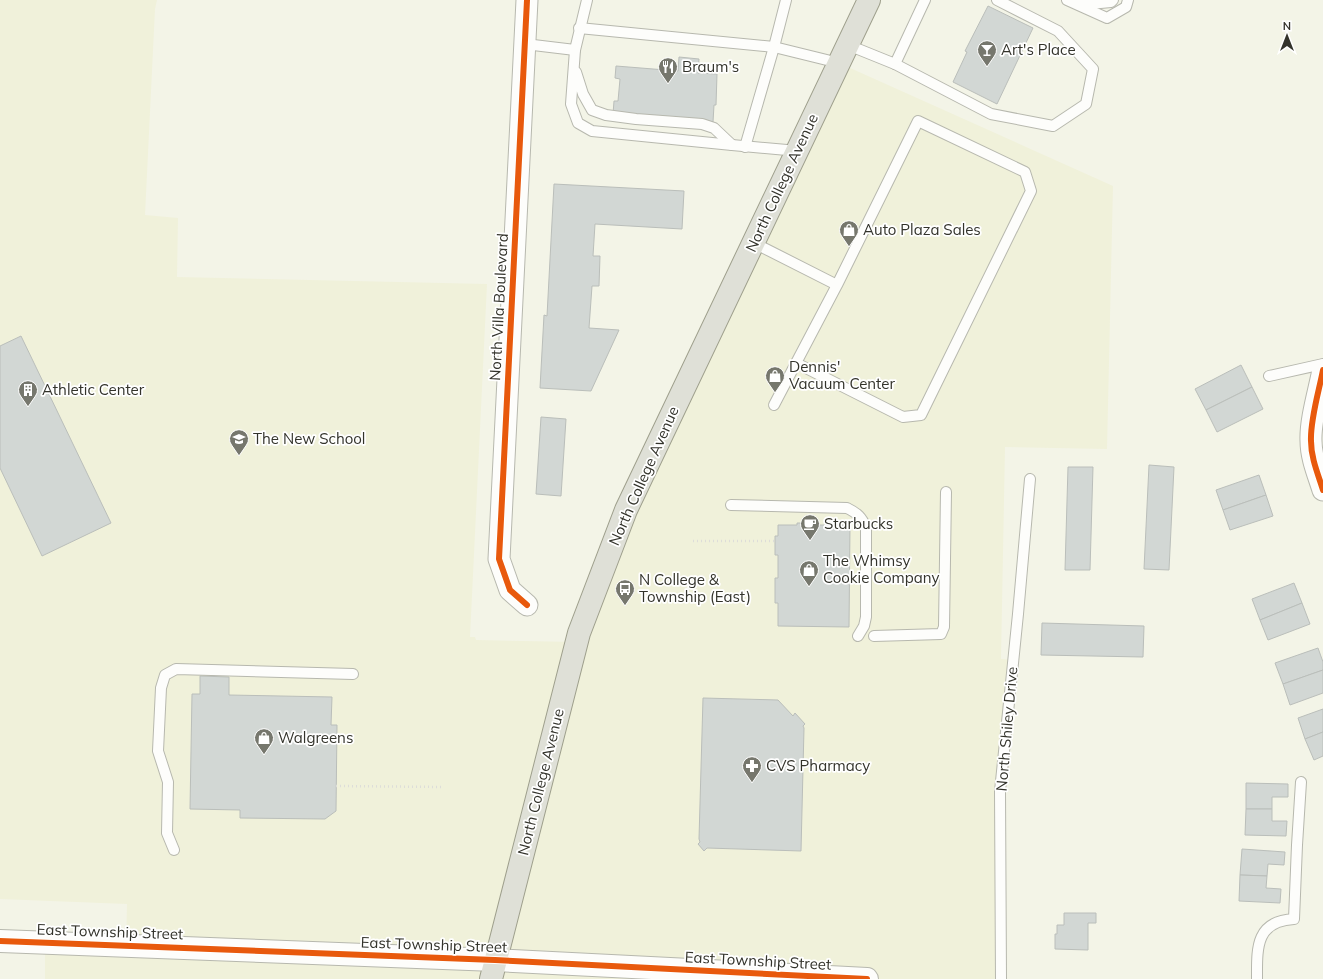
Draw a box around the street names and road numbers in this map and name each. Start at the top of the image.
street label: North College Avenue [741,111,822,255]
street label: North Villa Boulevard [485,233,512,381]
street label: North College Avenue [604,403,683,548]
street label: North Shiley Drive [992,666,1021,792]
street label: North College Avenue [513,707,568,857]
street label: East Township Street [36,919,184,944]
street label: East Township Street [360,932,508,957]
street label: East Township Street [684,947,832,974]

